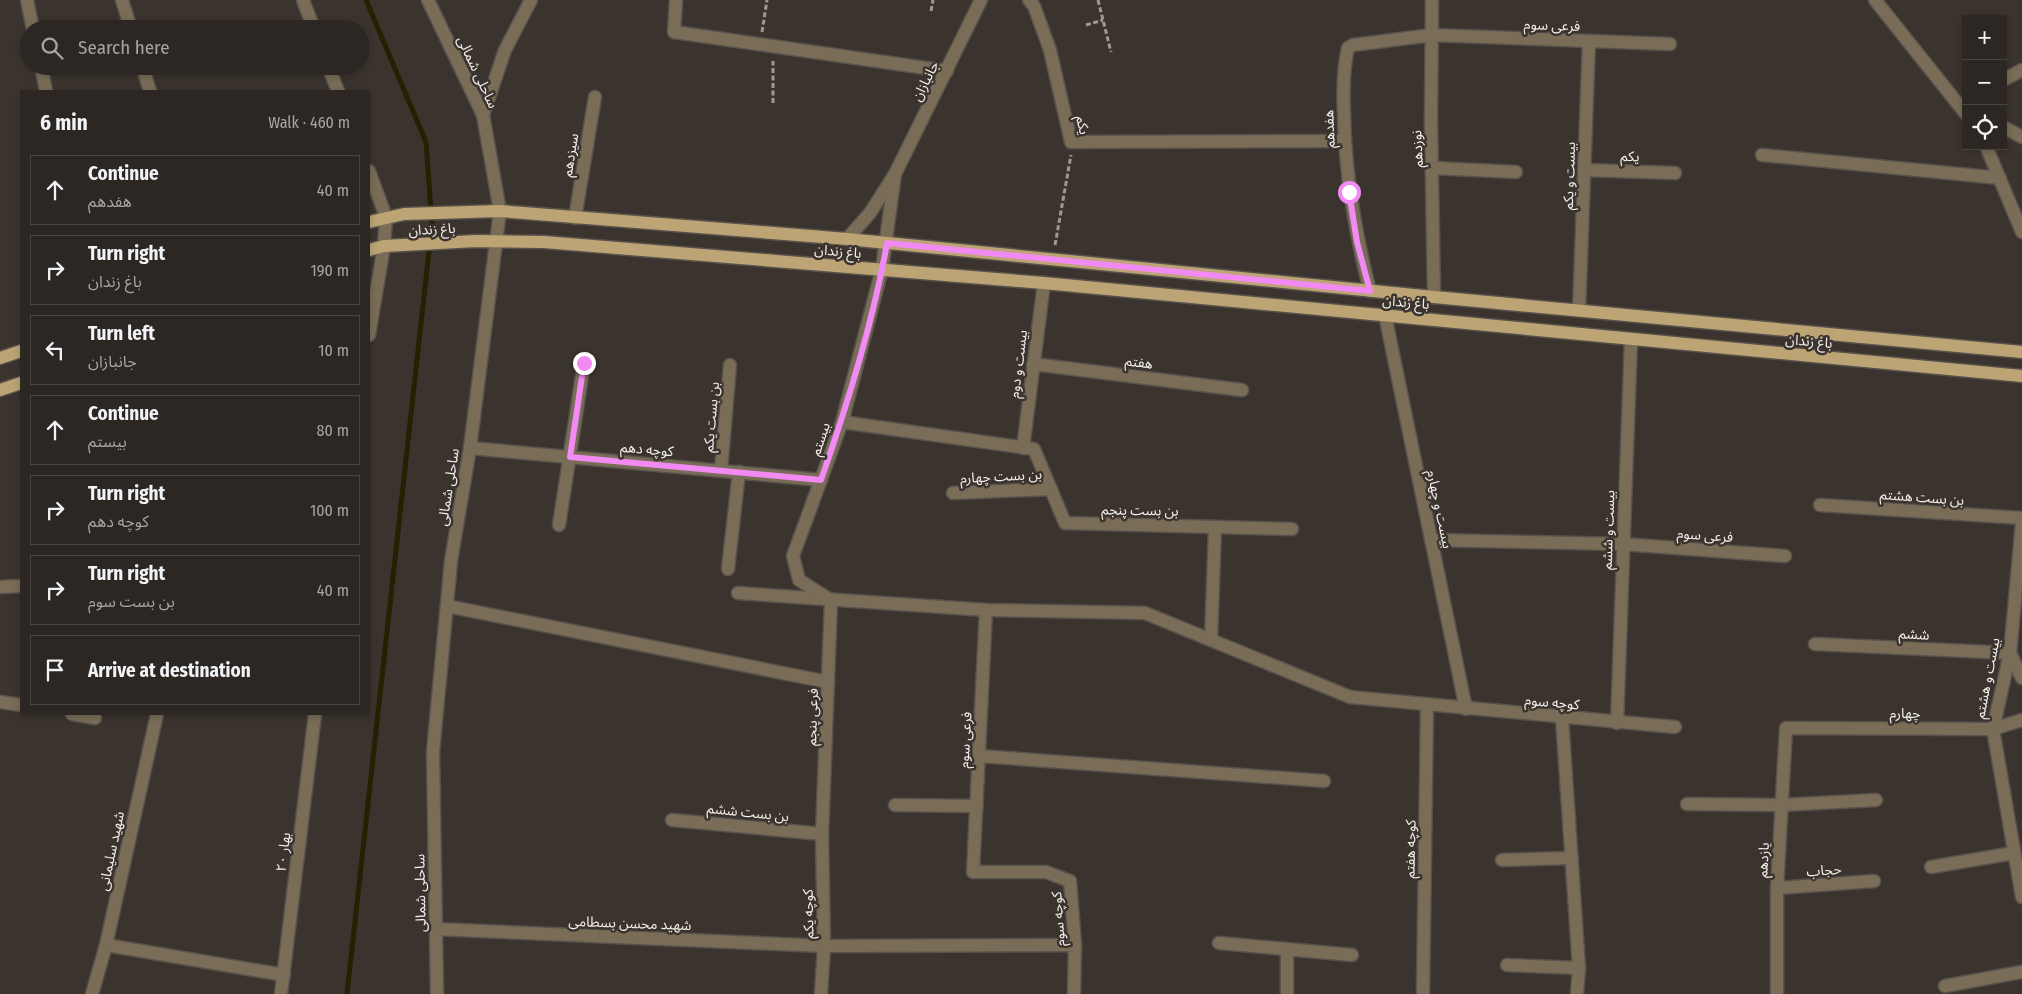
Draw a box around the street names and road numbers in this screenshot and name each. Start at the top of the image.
street label: فرعی سوم [1523,16,1580,37]
street label: ساحلی شمالی [453,33,502,111]
street label: جانبازان [908,58,943,104]
street label: هفدهم [1320,109,1341,148]
street label: یکم [1070,114,1093,137]
street label: نوزدهم [1408,129,1429,168]
street label: سیزدهم [559,132,584,178]
street label: بیست و یکم [1560,141,1581,210]
street label: یکم [1620,148,1640,167]
street label: باغ زندان [408,220,456,241]
street label: باغ زندان [814,241,862,264]
street label: باغ زندان [1382,292,1430,315]
street label: بیست و دوم [1006,329,1033,399]
street label: باغ زندان [1785,331,1833,354]
street label: هفتم [1124,352,1154,375]
street label: بن بست یکم [700,381,725,453]
street label: بیستم [807,420,836,459]
street label: کوچه دهم [619,439,674,462]
street label: ساحلی شمالی [434,447,463,527]
street label: بن بست چهارم [959,466,1043,489]
street label: بیست و چهارم [1421,468,1456,551]
street label: بن بست هشتم [1879,486,1965,511]
street label: بیست و ششم [1599,490,1620,570]
street label: بن بست پنجم [1101,501,1179,522]
street label: فرعی سوم [1676,525,1734,548]
street label: ششم [1898,625,1930,646]
street label: بیست و هشتم [1971,636,2006,720]
street label: فرعی پنجم [803,688,824,746]
street label: کوچه سوم [1524,692,1580,715]
street label: چهارم [1890,705,1920,724]
street label: فرعی سوم [956,711,977,769]
street label: بن بست ششم [706,800,790,827]
street label: شهید سلیمانی [95,810,128,892]
street label: کوچه هفتم [1401,819,1422,879]
street label: بهار ۲۰ [273,831,294,873]
street label: یازدهم [1754,842,1775,878]
street label: ساحلی شمالی [411,854,430,932]
street label: حجاب [1806,861,1842,880]
street label: کوچه یکم [800,889,819,939]
street label: کوچه سوم [1048,891,1071,947]
street label: شهید محسن بسطامی [568,913,692,934]

